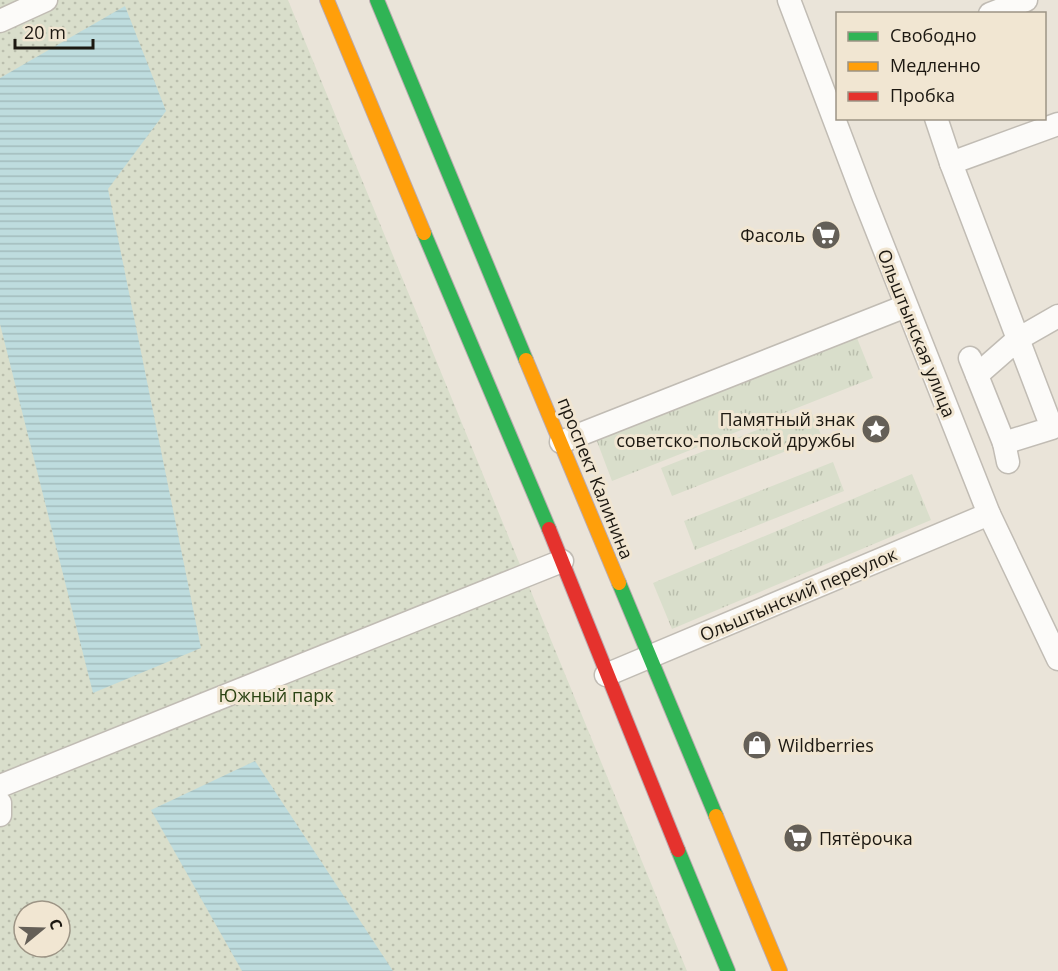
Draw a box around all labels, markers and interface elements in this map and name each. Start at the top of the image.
scale bar [15,12,93,50]
legend [836,12,1046,120]
text: 20 m [24,20,66,44]
text: Свободно [890,23,977,47]
text: Медленно [890,53,981,77]
text: Пробка [890,83,955,107]
supermarket icon: Фасоль [810,219,842,251]
place label: Фасоль [740,223,805,247]
street label: Ольштынская улица [872,245,962,421]
street label: проспект Калинина [553,394,639,562]
place label: Памятный знак советско-польской дружбы [616,407,856,452]
place icon: Памятный знак советско-польской дружбы [860,413,892,445]
street label: Ольштынский переулок [696,541,901,646]
park label: Южный парк [219,683,334,707]
shop icon: Wildberries [741,729,773,761]
place label: Wildberries [778,733,874,757]
supermarket icon: Пятёрочка [782,822,814,854]
place label: Пятёрочка [819,826,913,850]
north arrow [12,899,72,959]
text: С [44,916,68,933]

